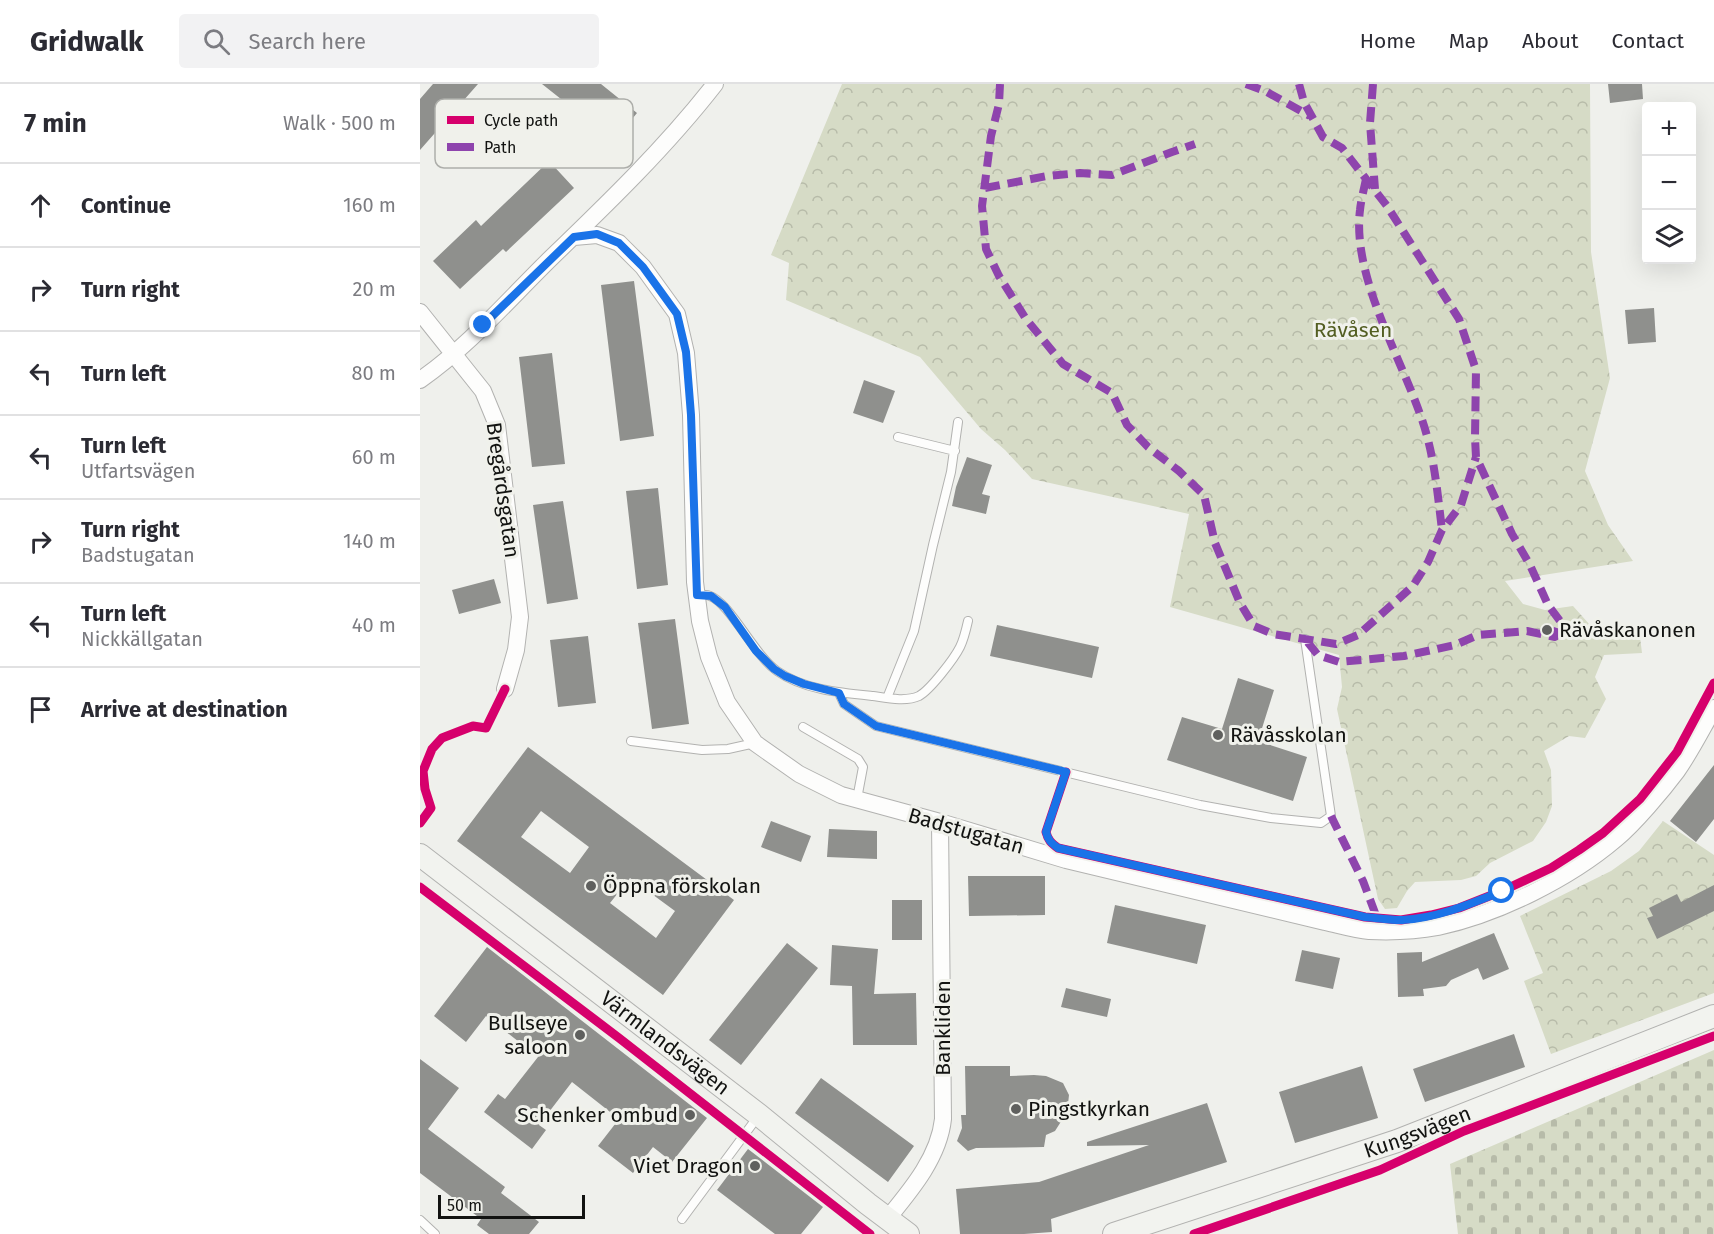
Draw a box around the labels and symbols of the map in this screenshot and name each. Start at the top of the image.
legend [435,99,633,168]
text: Cycle path [484,111,558,130]
text: Path [484,138,516,157]
route end [469,311,495,337]
park label: Rävåsen [1314,317,1392,343]
street label: Bregårdsgatan [481,421,525,559]
place label: Rävåskanonen [1559,617,1696,643]
marker: Rävåskanonen [1540,623,1554,637]
place label: Rävåsskolan [1230,722,1347,748]
marker: Rävåsskolan [1211,728,1225,742]
street label: Badstugatan [905,802,1027,860]
place label: Öppna förskolan [603,873,761,899]
route start [1488,877,1514,903]
marker: Öppna förskolan [584,879,598,893]
street label: Bankliden [930,980,956,1076]
street label: Värmlandsvägen [595,985,735,1101]
place label: Bullseye saloon [488,1010,568,1060]
marker: Bullseye saloon [573,1028,587,1042]
place label: Pingstkyrkan [1028,1096,1150,1122]
street label: Kungsvägen [1360,1100,1475,1164]
place label: Schenker ombud [517,1102,678,1128]
marker: Pingstkyrkan [1009,1102,1023,1116]
marker: Schenker ombud [683,1108,697,1122]
place label: Viet Dragon [634,1153,743,1179]
marker: Viet Dragon [748,1159,762,1173]
scale bar [438,1192,585,1220]

